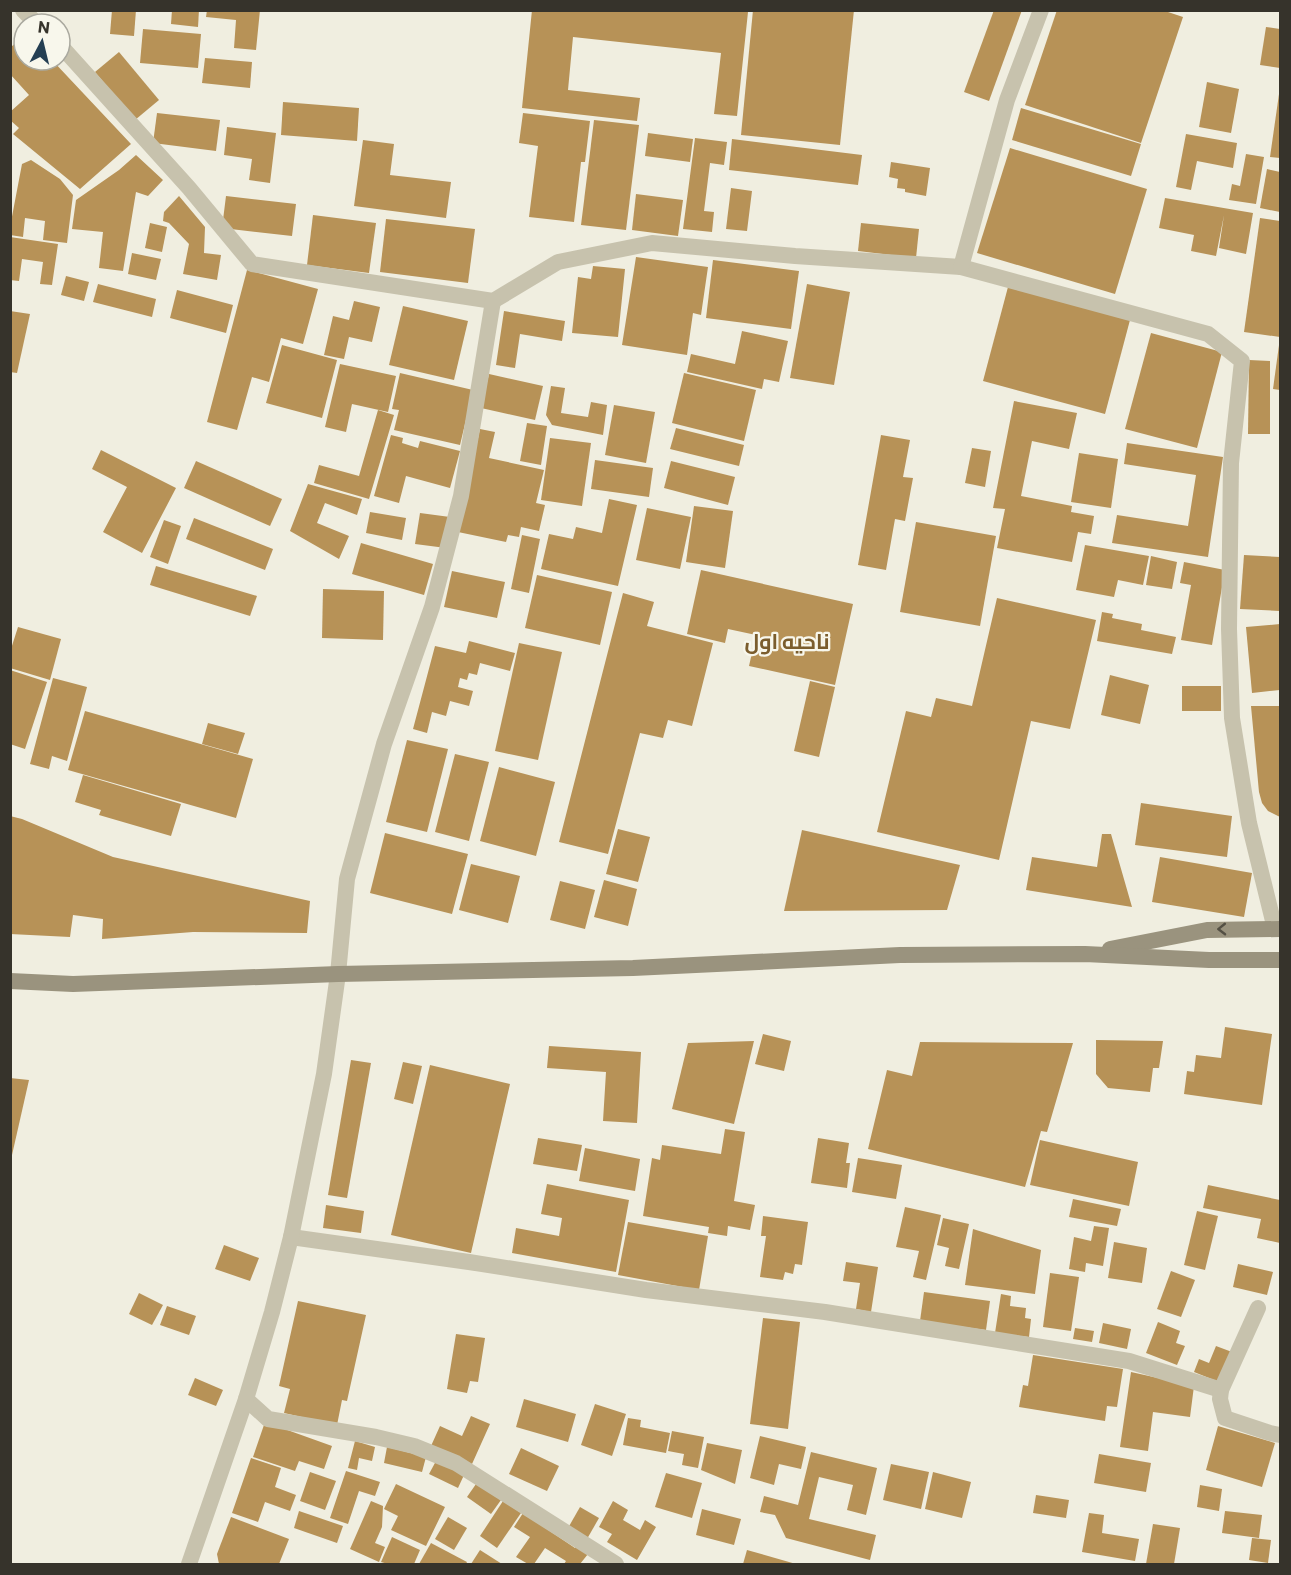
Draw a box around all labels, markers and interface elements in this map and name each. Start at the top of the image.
north arrow [12,12,72,72]
text: N [37,16,51,37]
district label: ناحیه اول [744,628,830,655]
one-way arrow [1218,923,1227,936]

